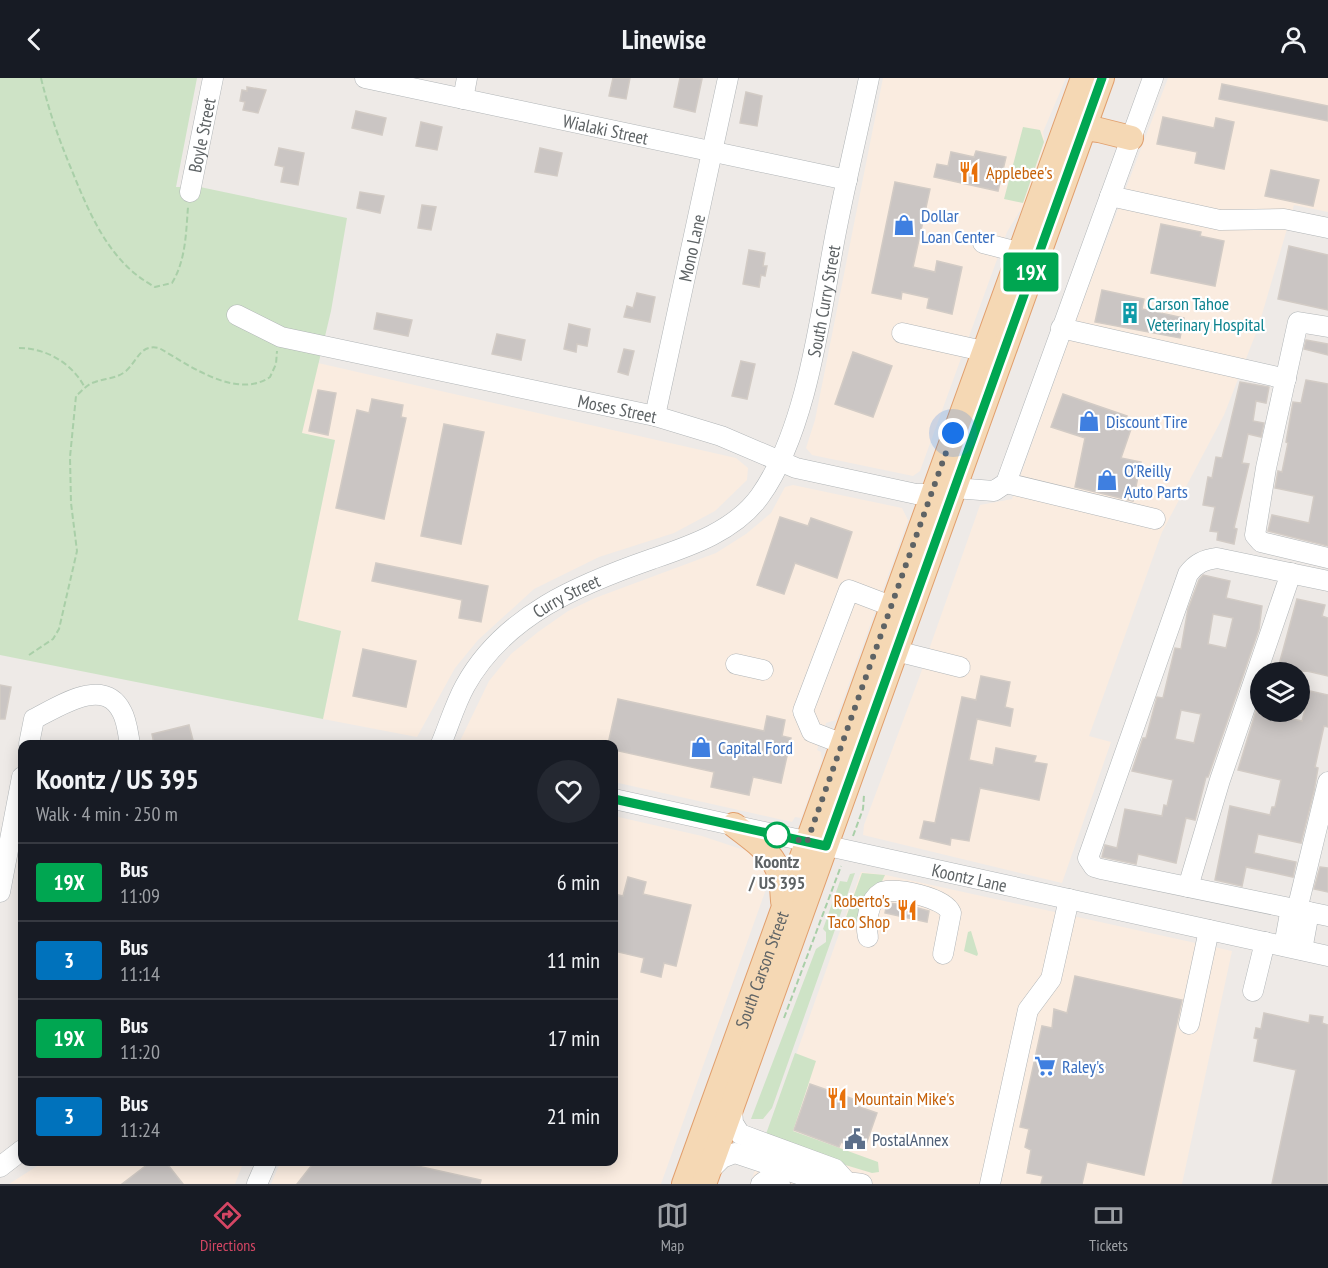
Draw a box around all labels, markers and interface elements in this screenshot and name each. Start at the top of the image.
text: Linewise [622,22,706,56]
icon: back [18,23,51,56]
icon: person [1277,23,1310,56]
street label: Boyle Street [183,96,220,174]
street label: Wialaki Street [561,109,650,149]
restaurant icon: Applebee's [957,160,981,184]
place label: Applebee's [986,161,1053,184]
place label: Dollar Loan Center [921,204,995,248]
street label: Mono Lane [673,212,710,284]
shop icon: Dollar Loan Center [892,213,916,237]
street label: South Curry Street [802,243,845,359]
line badge: 19X [996,252,1066,292]
text: 19X [1015,259,1047,286]
place label: Carson Tahoe Veterinary Hospital [1146,292,1265,336]
building icon: Carson Tahoe Veterinary Hospital [1118,301,1142,325]
street label: Moses Street [576,389,659,428]
shop icon: Discount Tire [1077,409,1101,433]
place label: Discount Tire [1106,410,1188,433]
your location [938,418,968,448]
place label: O'Reilly Auto Parts [1124,459,1188,503]
shop icon: O'Reilly Auto Parts [1095,468,1119,492]
street label: Curry Street [528,568,603,622]
map controls [1250,662,1310,722]
button: layers [1250,662,1310,722]
shop icon: Capital Ford [689,735,713,759]
place label: Capital Ford [718,736,793,759]
text: Koontz / US 395 [36,760,199,797]
button: heart [537,760,600,823]
text: Walk · 4 min · 250 m [36,801,178,827]
marker: Koontz / US 395 [764,822,790,848]
place label: Koontz / US 395 [748,850,805,894]
text: Bus [120,855,148,883]
street label: Koontz Lane [930,858,1009,897]
text: 6 min [557,868,600,896]
text: 19X [53,869,85,896]
text: 11:09 [120,883,160,909]
place label: Roberto's Taco Shop [827,889,890,933]
restaurant icon: Roberto's Taco Shop [895,898,919,922]
street label: South Carson Street [730,908,793,1031]
text: Bus [120,933,148,961]
text: 11 min [547,946,600,974]
text: 3 [64,947,74,974]
text: 11:14 [120,961,160,987]
text: Bus [120,1011,148,1039]
text: 17 min [548,1024,600,1052]
text: 19X [53,1025,85,1052]
text: 11:20 [120,1039,160,1065]
supermarket icon: Raley's [1033,1054,1057,1078]
place label: Raley's [1062,1055,1104,1078]
restaurant icon: Mountain Mike's [825,1086,849,1110]
place label: Mountain Mike's [854,1087,955,1110]
text: Bus [120,1089,148,1117]
text: 21 min [547,1102,600,1130]
text: 3 [64,1103,74,1130]
text: 11:24 [120,1117,160,1143]
public building icon: PostalAnnex [843,1127,867,1151]
place label: PostalAnnex [872,1128,949,1151]
tab: Directions [200,1199,256,1255]
tab: Map [656,1199,689,1255]
tab: Tickets [1089,1199,1128,1255]

